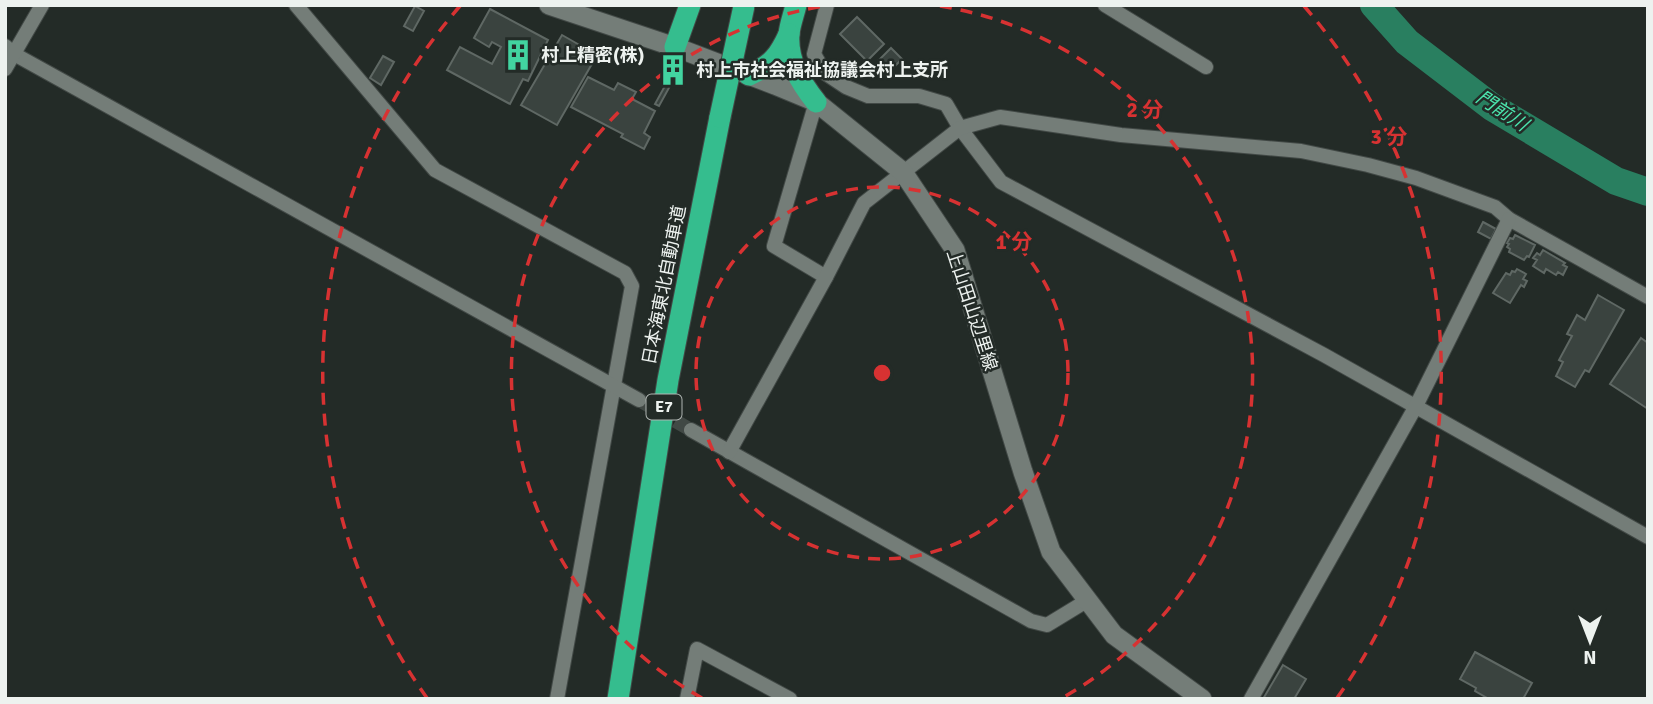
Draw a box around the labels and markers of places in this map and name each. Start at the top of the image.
building icon: 村上精密(株) [501,38,535,72]
place label: 村上精密(株) [541,44,645,66]
building icon: 村上市社会福祉協議会村上支所 [656,53,690,87]
place label: 村上市社会福祉協議会村上支所 [696,59,948,81]
centre of rings [870,361,894,385]

